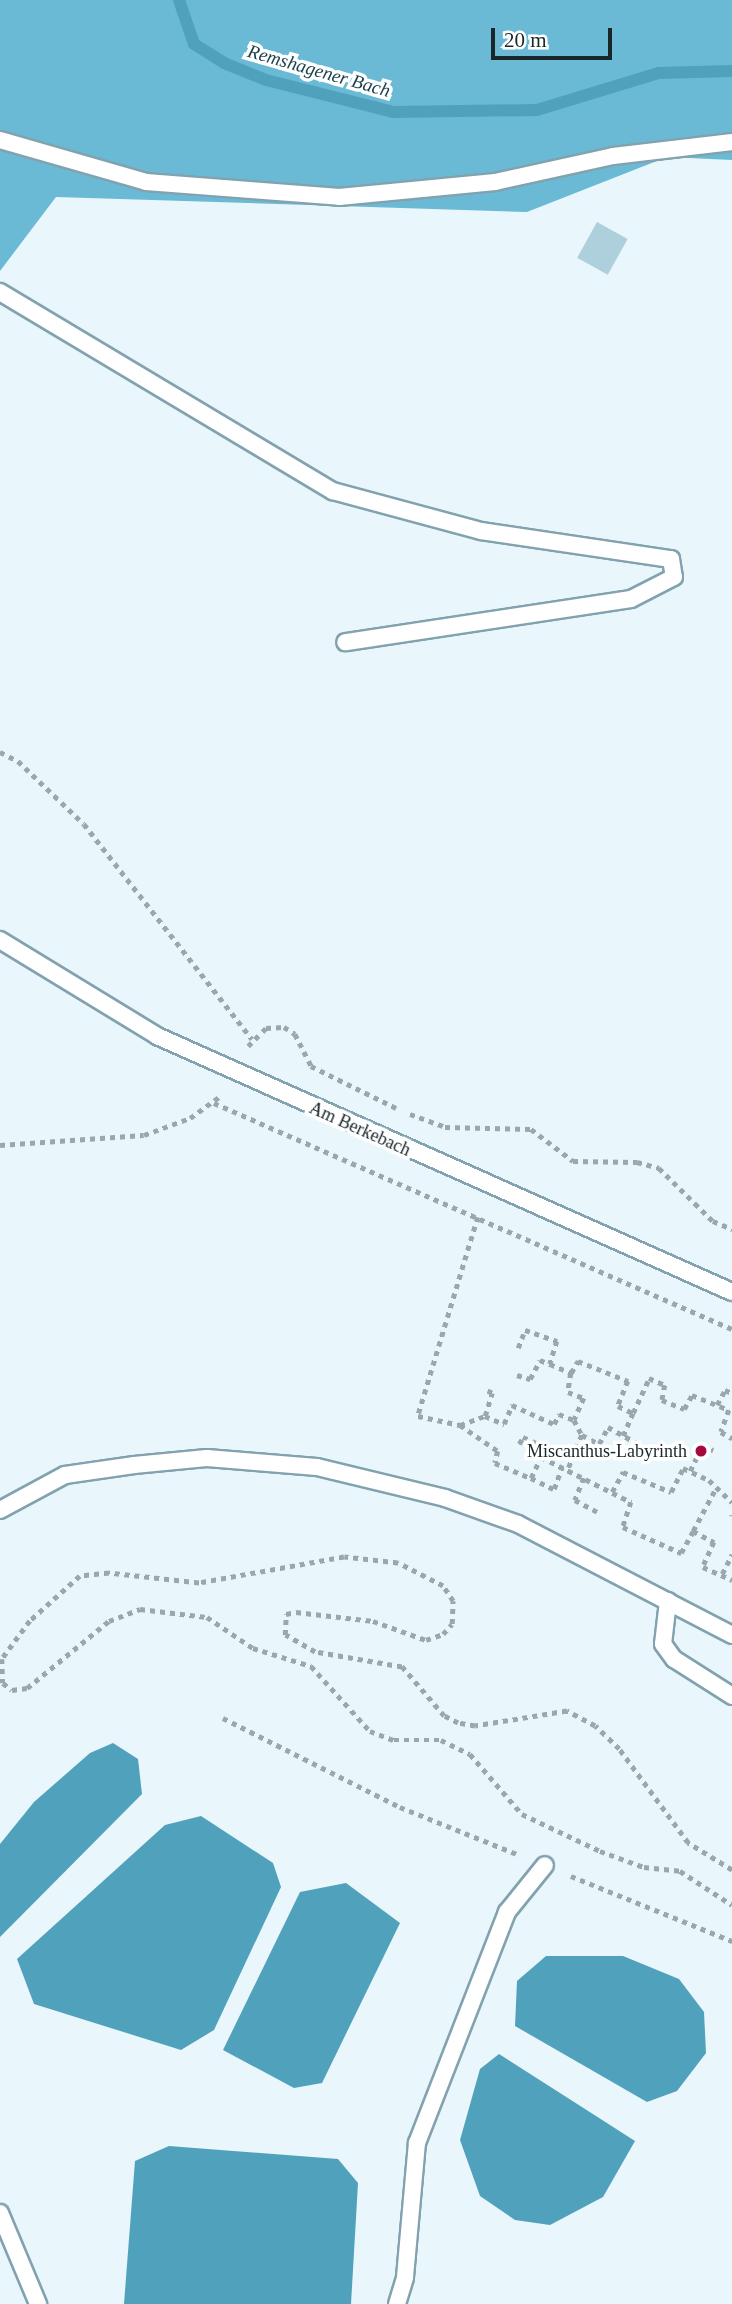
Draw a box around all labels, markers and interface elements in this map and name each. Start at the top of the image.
scale bar [494,14,615,58]
text: 20 m [504,28,547,52]
water label: Remshagener Bach [245,40,393,102]
street label: Am Berkebach [306,1097,414,1161]
place label: Miscanthus-Labyrinth [527,1440,687,1462]
marker: Miscanthus-Labyrinth [693,1443,709,1459]

